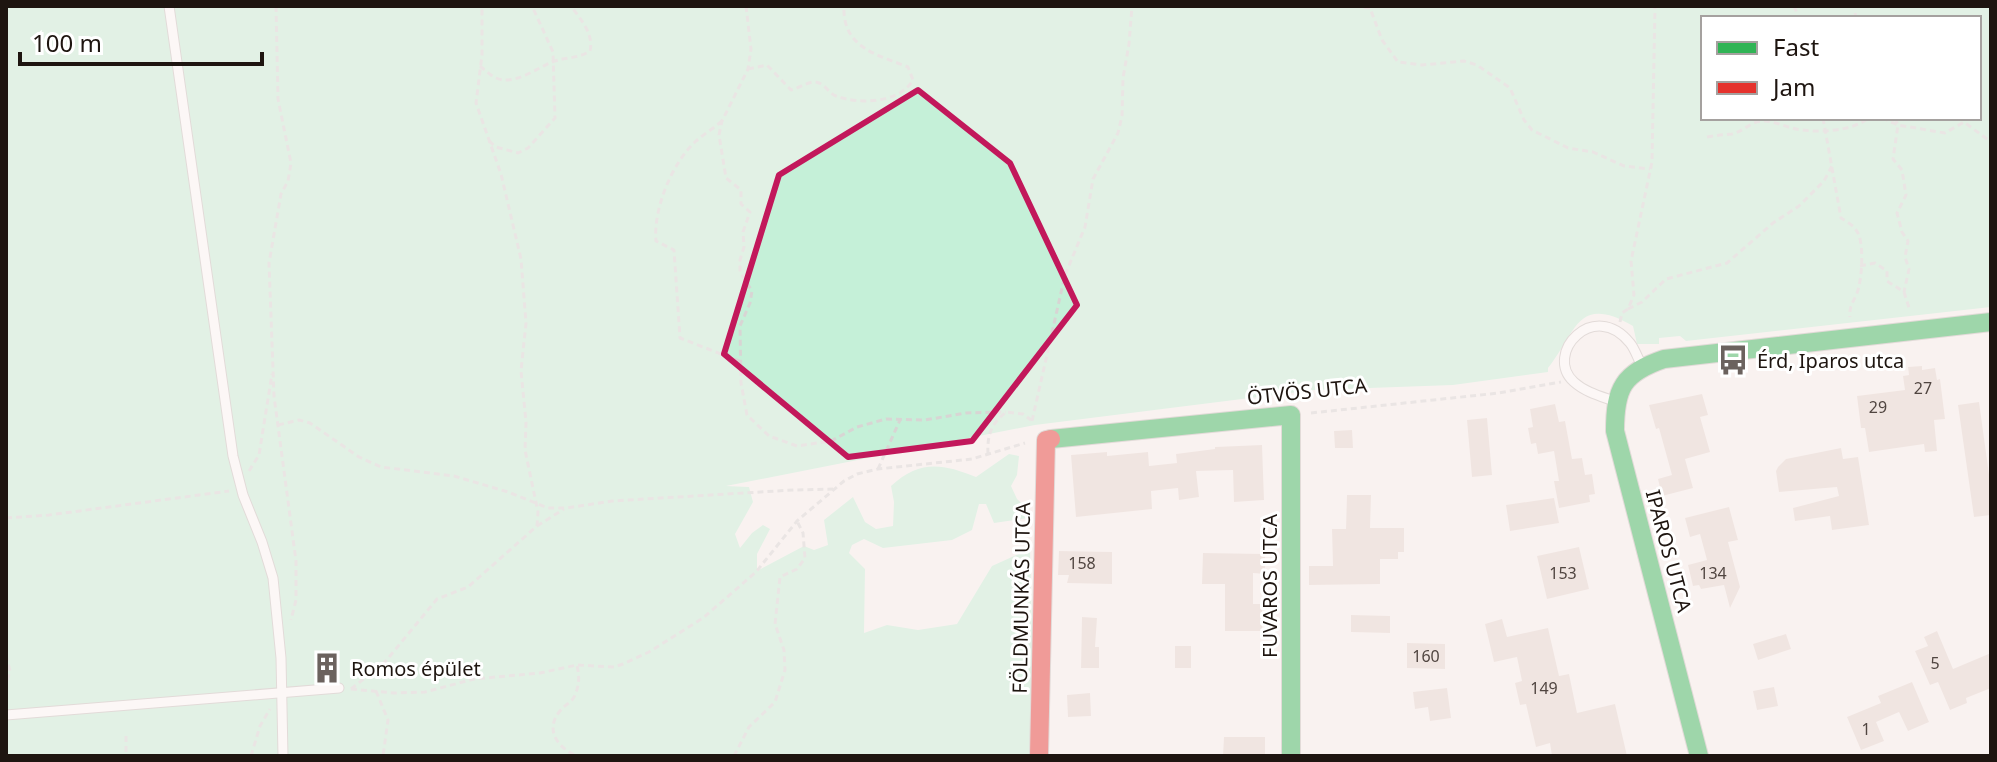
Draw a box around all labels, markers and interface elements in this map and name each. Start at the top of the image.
scale bar [20,16,262,66]
legend [1701,16,1981,120]
text: 100 m [32,26,102,59]
text: Fast [1773,30,1819,63]
text: Jam [1771,70,1815,103]
bus stop icon: Érd, Iparos utca [1716,343,1750,377]
place label: Érd, Iparos utca [1757,347,1904,374]
street label: ÖTVÖS UTCA [1246,371,1369,411]
house number: 27 [1914,377,1932,399]
house number: 29 [1869,396,1887,418]
street label: IPAROS UTCA [1640,487,1698,615]
street label: FÖLDMUNKÁS UTCA [1006,502,1036,694]
street label: FUVAROS UTCA [1256,514,1283,658]
house number: 158 [1068,552,1096,574]
house number: 153 [1549,562,1577,584]
house number: 134 [1699,562,1727,584]
house number: 160 [1412,645,1440,667]
building icon: Romos épület [310,651,344,685]
house number: 5 [1930,652,1940,674]
place label: Romos épület [351,655,481,682]
house number: 149 [1530,677,1558,699]
house number: 1 [1861,718,1871,740]

